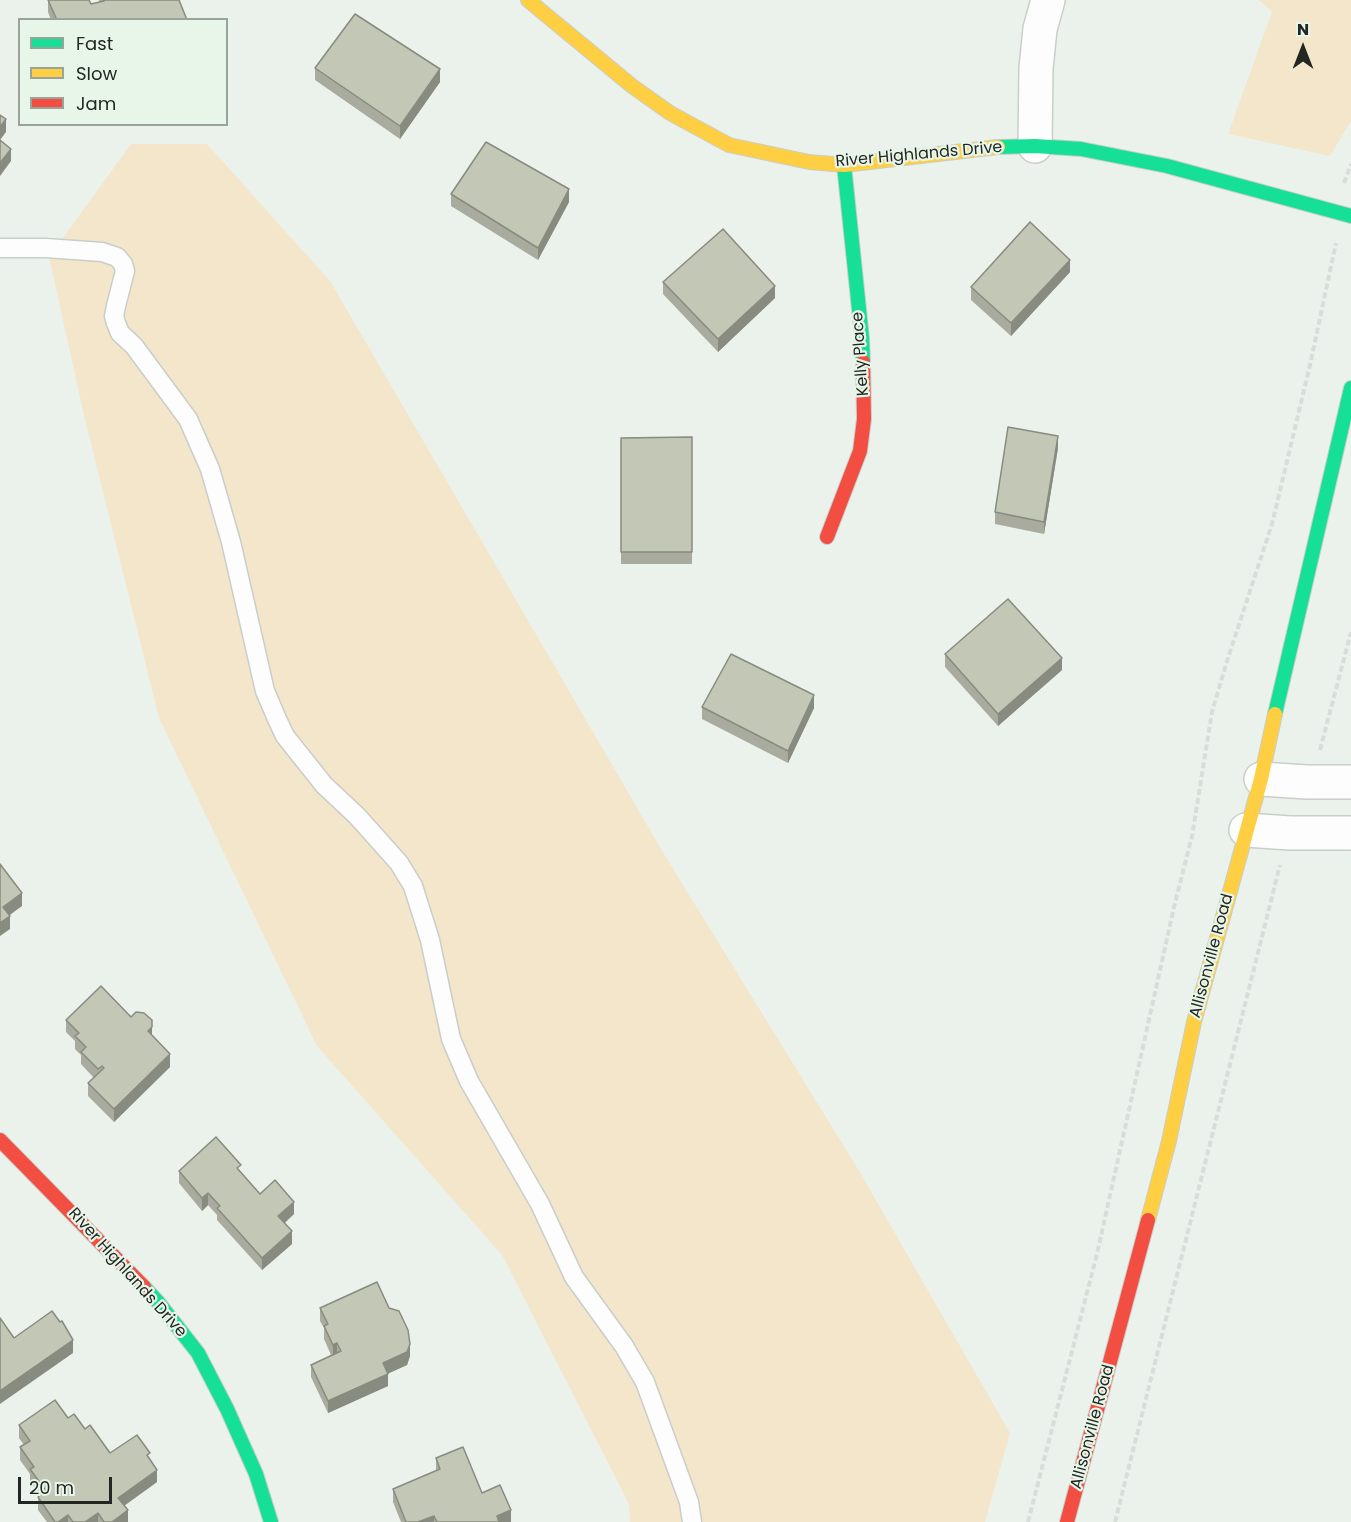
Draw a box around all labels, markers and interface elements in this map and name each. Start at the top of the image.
legend [18,18,228,126]
north arrow [1273,18,1333,78]
text: N [1297,18,1309,41]
text: Fast [76,31,113,56]
text: Slow [76,61,117,86]
text: Jam [76,91,116,116]
street label: River Highlands Drive [835,138,1003,172]
street label: Kelly Place [848,311,874,397]
street label: Allisonville Road [1186,892,1238,1020]
street label: River Highlands Drive [64,1204,190,1342]
street label: Allisonville Road [1067,1363,1119,1491]
scale bar [21,1465,116,1503]
text: 20 m [29,1475,74,1500]

